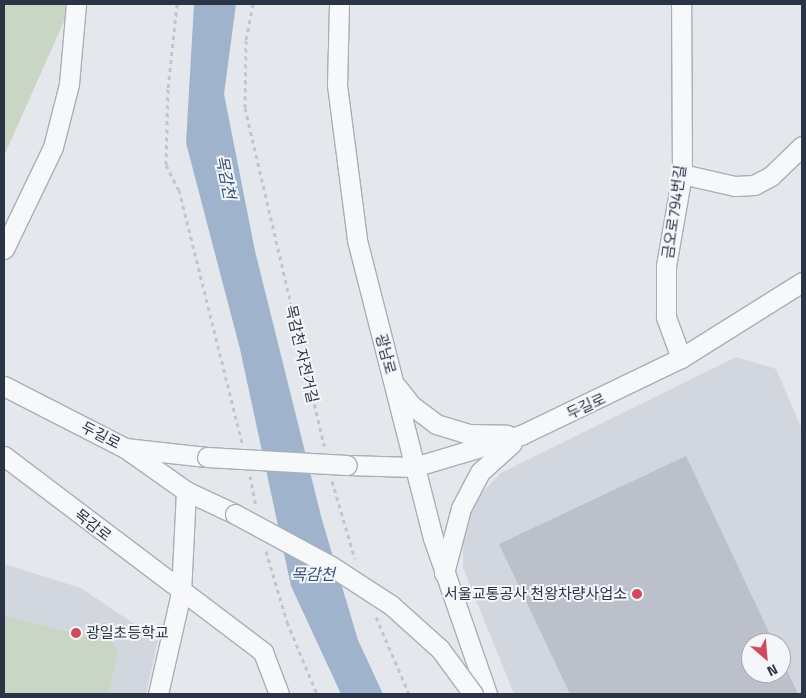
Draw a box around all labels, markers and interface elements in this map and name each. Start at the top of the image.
water label: 목감천 [212,153,240,201]
street label: 금오로794번길 [659,164,689,260]
street label: 목감천 자전거길 [282,303,322,405]
street label: 광남로 [372,332,400,376]
street label: 두길로 [563,389,609,423]
street label: 두길로 [78,418,124,452]
street label: 목감로 [71,505,115,545]
water label: 목감천 [291,564,335,584]
place label: 서울교통공사 천왕차량사업소 [444,585,627,603]
marker: 서울교통공사 천왕차량사업소 [631,588,643,600]
place label: 광일초등학교 [86,624,169,642]
marker: 광일초등학교 [70,627,82,639]
north arrow [741,633,791,683]
text: N [764,659,782,682]

